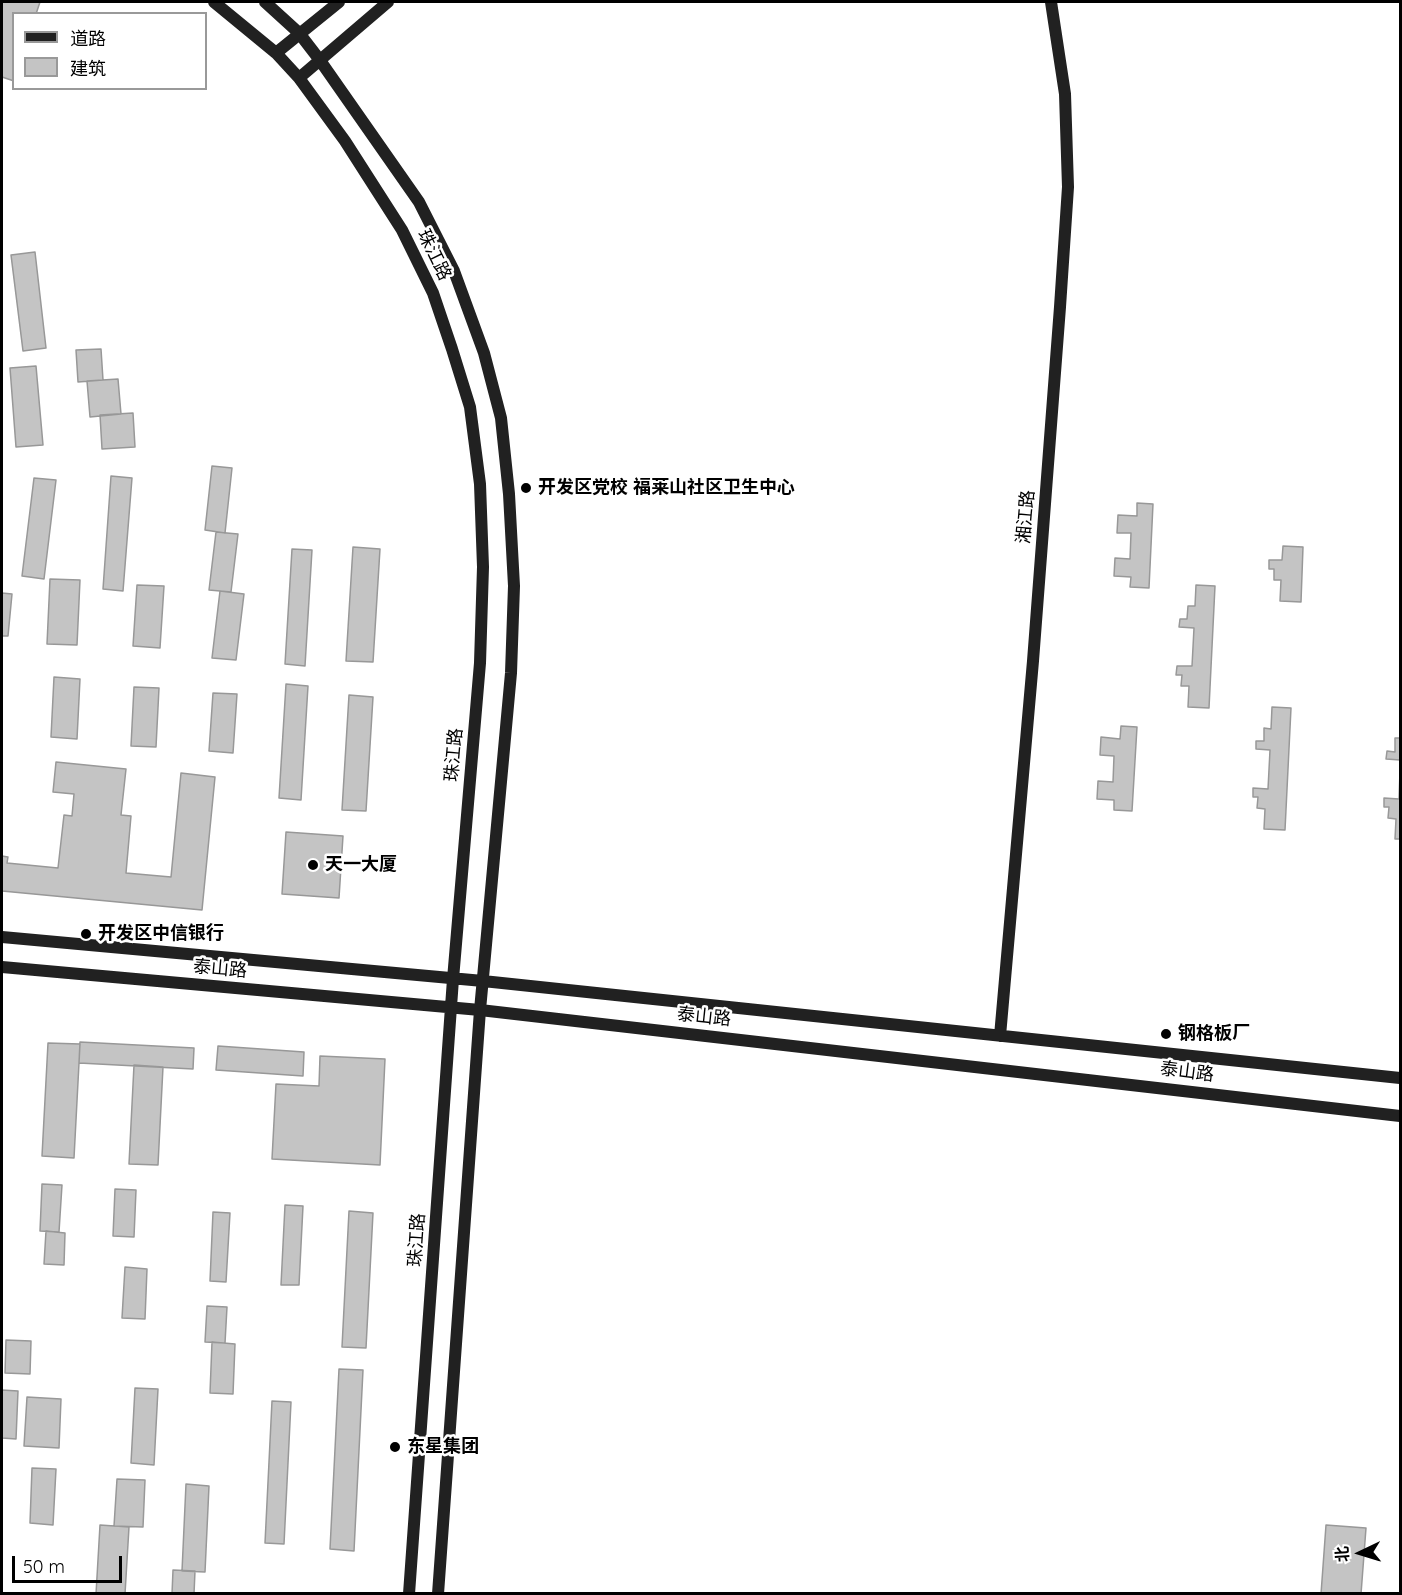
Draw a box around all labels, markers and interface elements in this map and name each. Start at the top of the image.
legend [12,12,207,90]
text: 道路 [70,27,106,50]
text: 建筑 [70,57,106,80]
street label: 珠江路 [412,226,456,284]
place label: 开发区党校 福莱山社区卫生中心 [538,477,795,499]
marker: 开发区党校 福莱山社区卫生中心 [519,481,533,495]
street label: 湘江路 [1013,489,1039,545]
street label: 珠江路 [441,727,467,783]
place label: 天一大厦 [325,854,397,876]
marker: 天一大厦 [306,858,320,872]
place label: 开发区中信银行 [98,923,224,945]
marker: 开发区中信银行 [79,927,93,941]
street label: 泰山路 [192,956,248,982]
street label: 泰山路 [676,1003,732,1031]
place label: 钢格板厂 [1178,1023,1250,1045]
marker: 钢格板厂 [1159,1027,1173,1041]
street label: 泰山路 [1159,1058,1215,1086]
street label: 珠江路 [404,1212,430,1268]
place label: 东星集团 [407,1436,479,1458]
marker: 东星集团 [388,1440,402,1454]
north arrow [1330,1523,1390,1583]
scale bar [15,1544,124,1582]
text: 北 [1332,1546,1353,1563]
text: 50 m [23,1555,65,1578]

